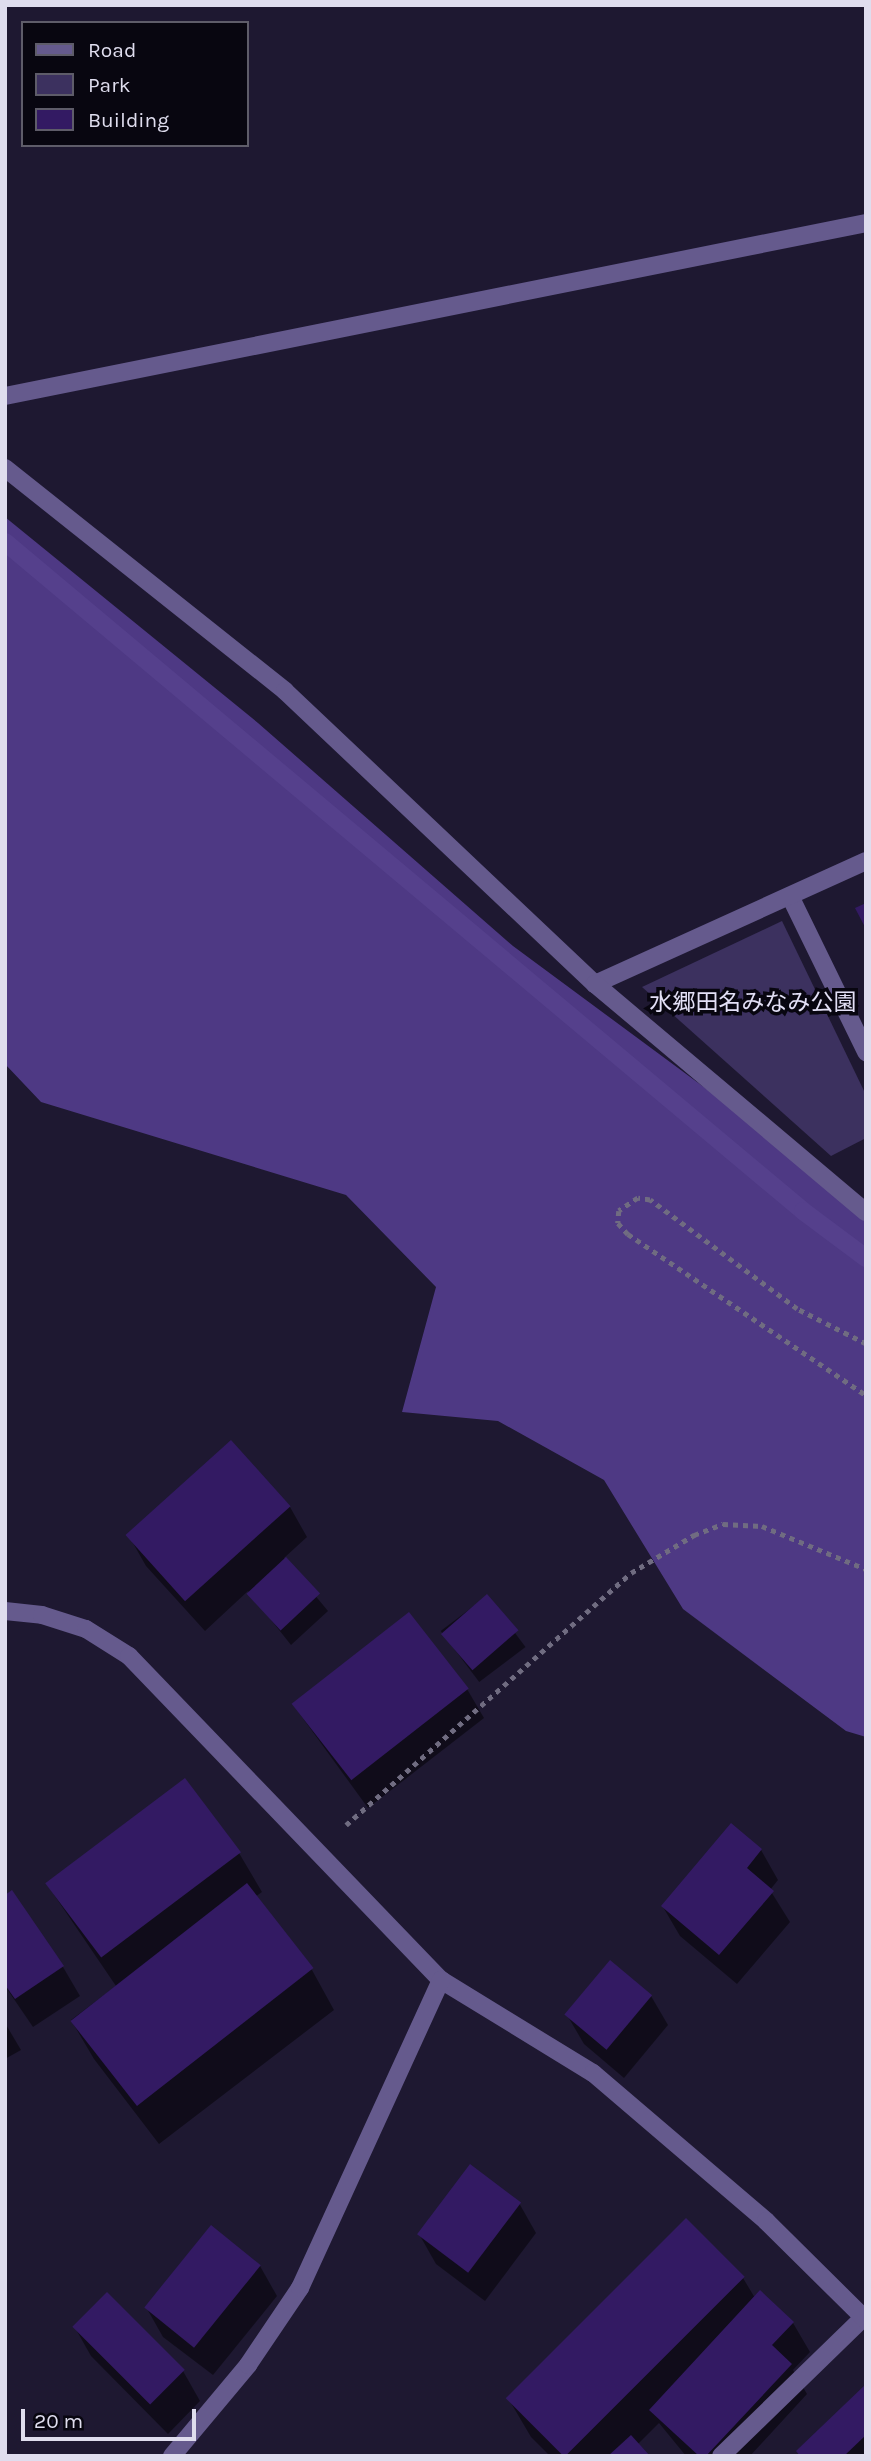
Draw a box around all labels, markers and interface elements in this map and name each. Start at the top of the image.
legend [21,21,248,147]
text: Road [88,38,136,62]
text: Park [88,73,131,97]
text: Building [88,108,169,132]
park label: 水郷田名みなみ公園 [650,989,856,1017]
scale bar [24,2394,200,2438]
text: 20 m [34,2409,83,2433]

